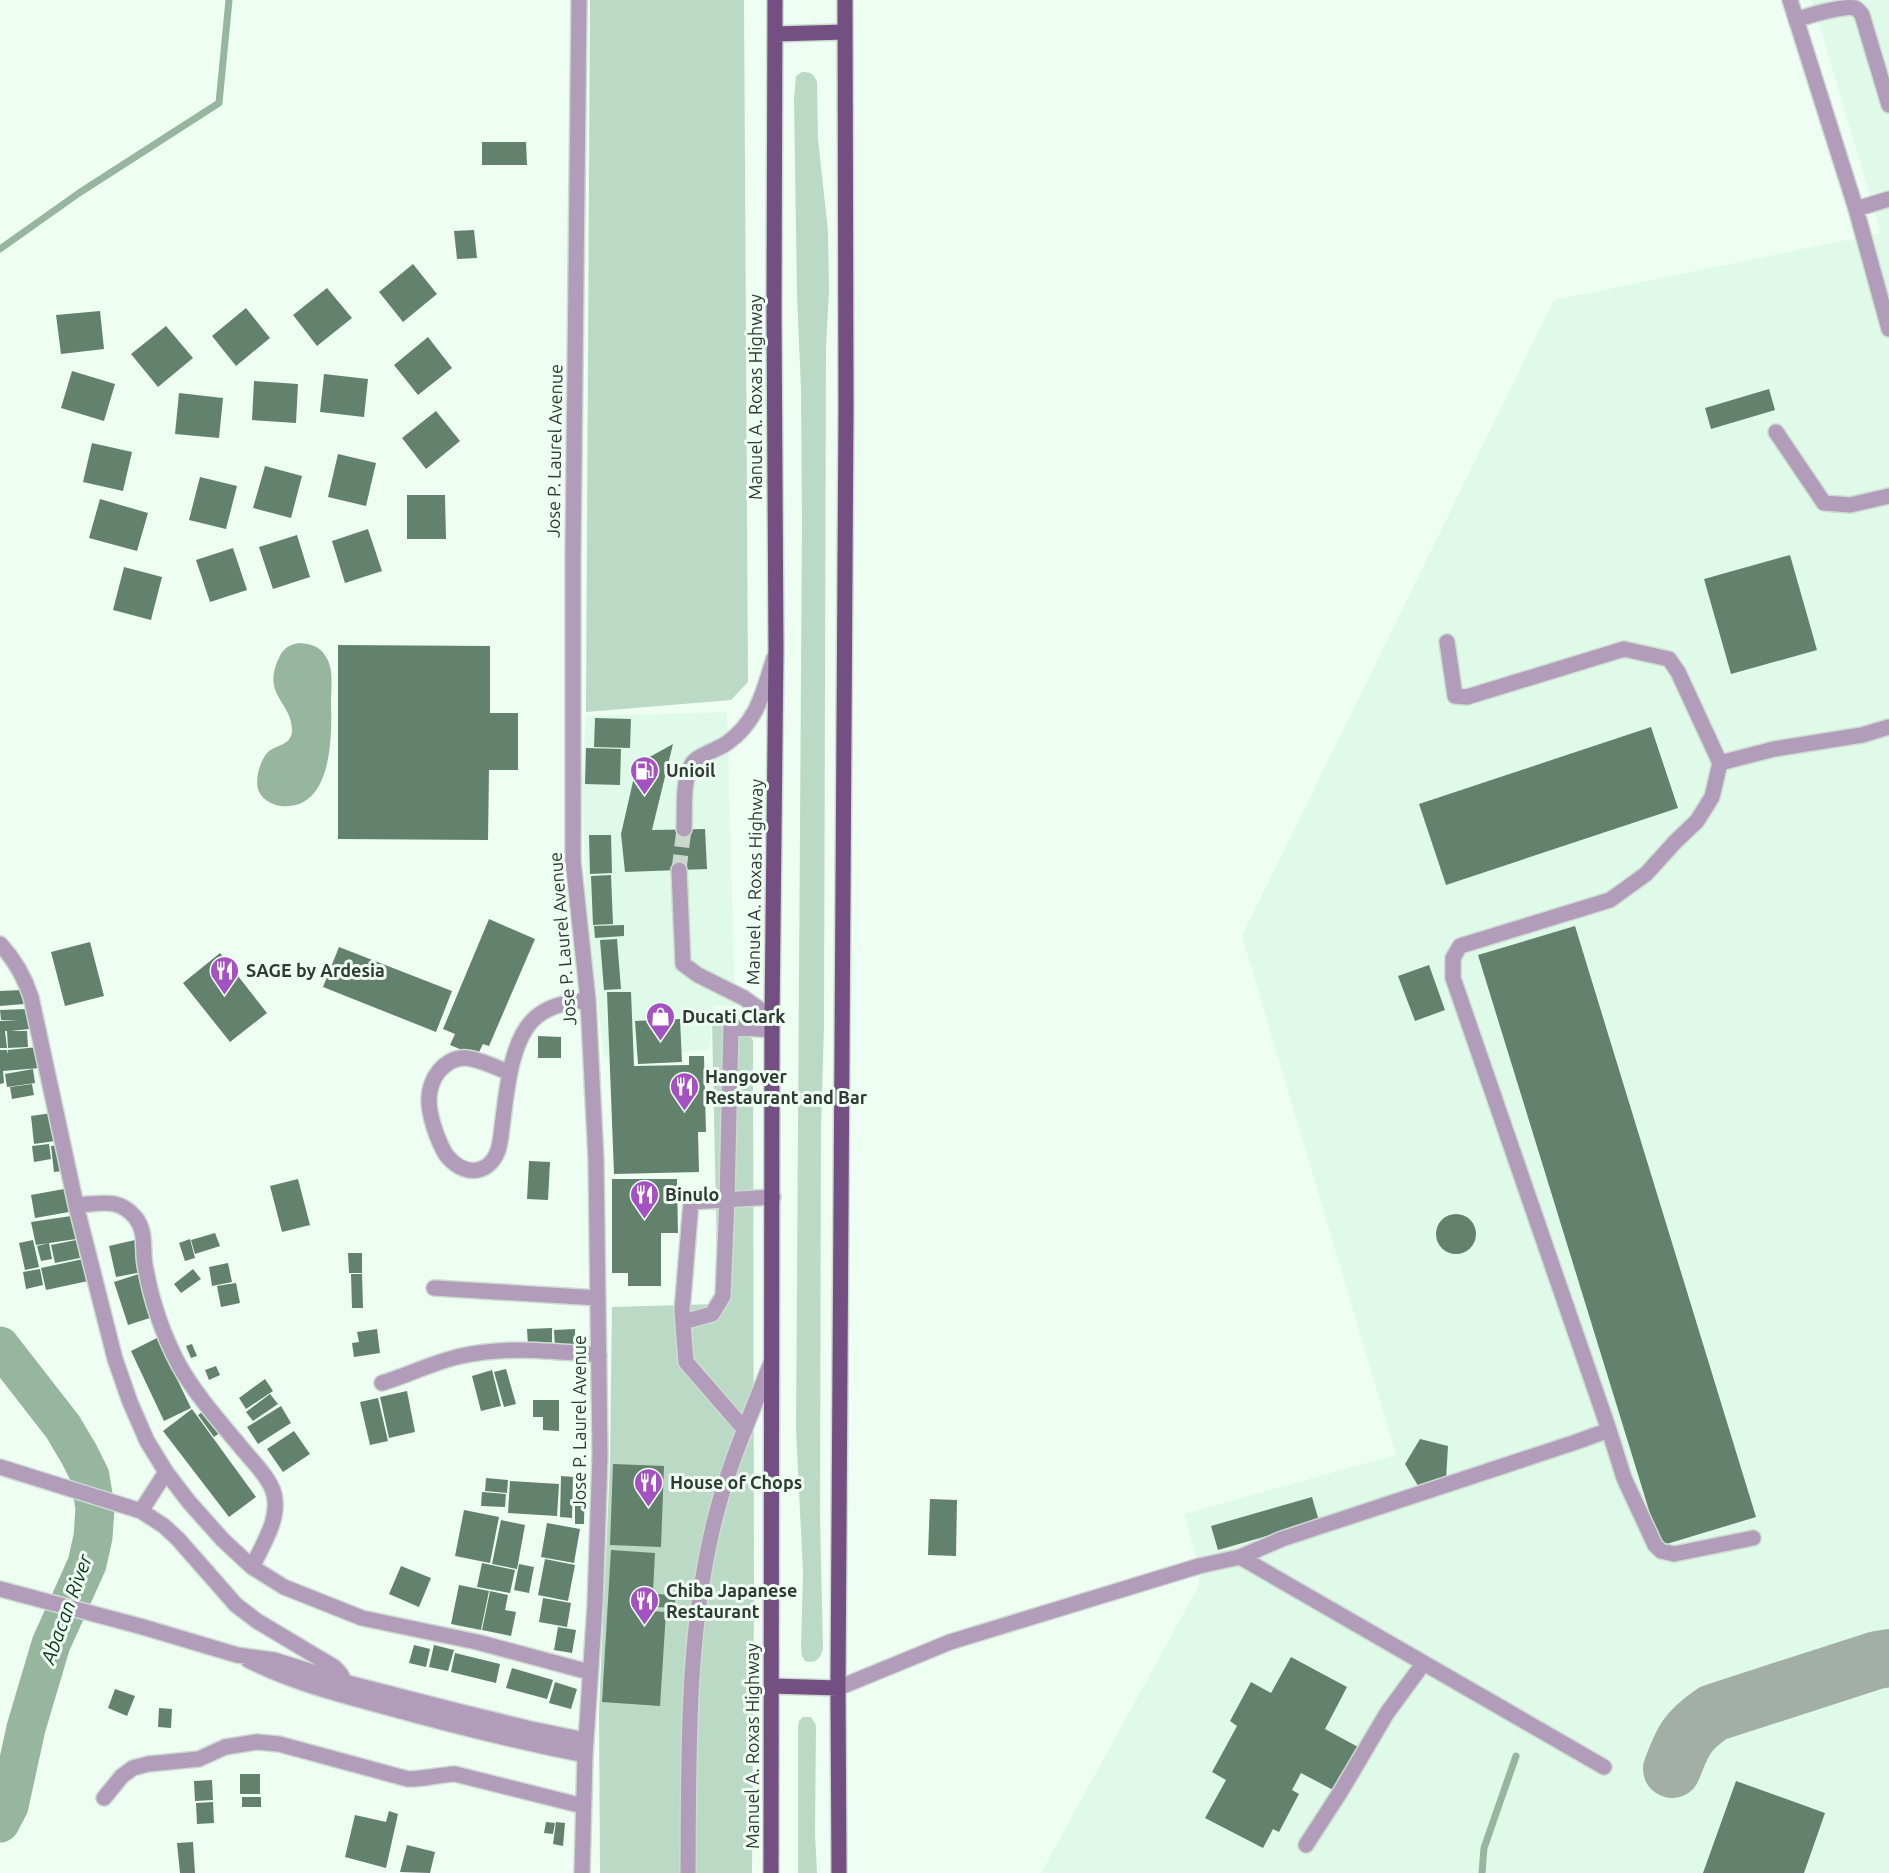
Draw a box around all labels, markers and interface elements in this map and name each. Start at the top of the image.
street label: Manuel A. Roxas Highway [745,294,765,500]
street label: Jose P. Laurel Avenue [542,364,566,538]
fuel station icon: Unioil [629,754,661,796]
place label: Unioil [666,760,716,780]
street label: Manuel A. Roxas Highway [742,778,766,985]
street label: Jose P. Laurel Avenue [544,851,580,1027]
restaurant icon: SAGE by Ardesia [209,954,241,996]
place label: SAGE by Ardesia [246,960,385,980]
shop icon: Ducati Clark [645,1000,677,1042]
place label: Ducati Clark [682,1006,785,1026]
place label: Hangover Restaurant and Bar [705,1066,868,1107]
restaurant icon: Hangover Restaurant and Bar [668,1070,700,1112]
restaurant icon: Binulo [628,1178,660,1220]
place label: Binulo [665,1184,719,1204]
street label: Jose P. Laurel Avenue [569,1335,589,1509]
restaurant icon: House of Chops [633,1466,665,1508]
place label: House of Chops [670,1472,802,1492]
water label: Abacan River [35,1550,97,1668]
place label: Chiba Japanese Restaurant [666,1580,797,1621]
restaurant icon: Chiba Japanese Restaurant [629,1584,661,1626]
street label: Manuel A. Roxas Highway [742,1643,762,1849]

